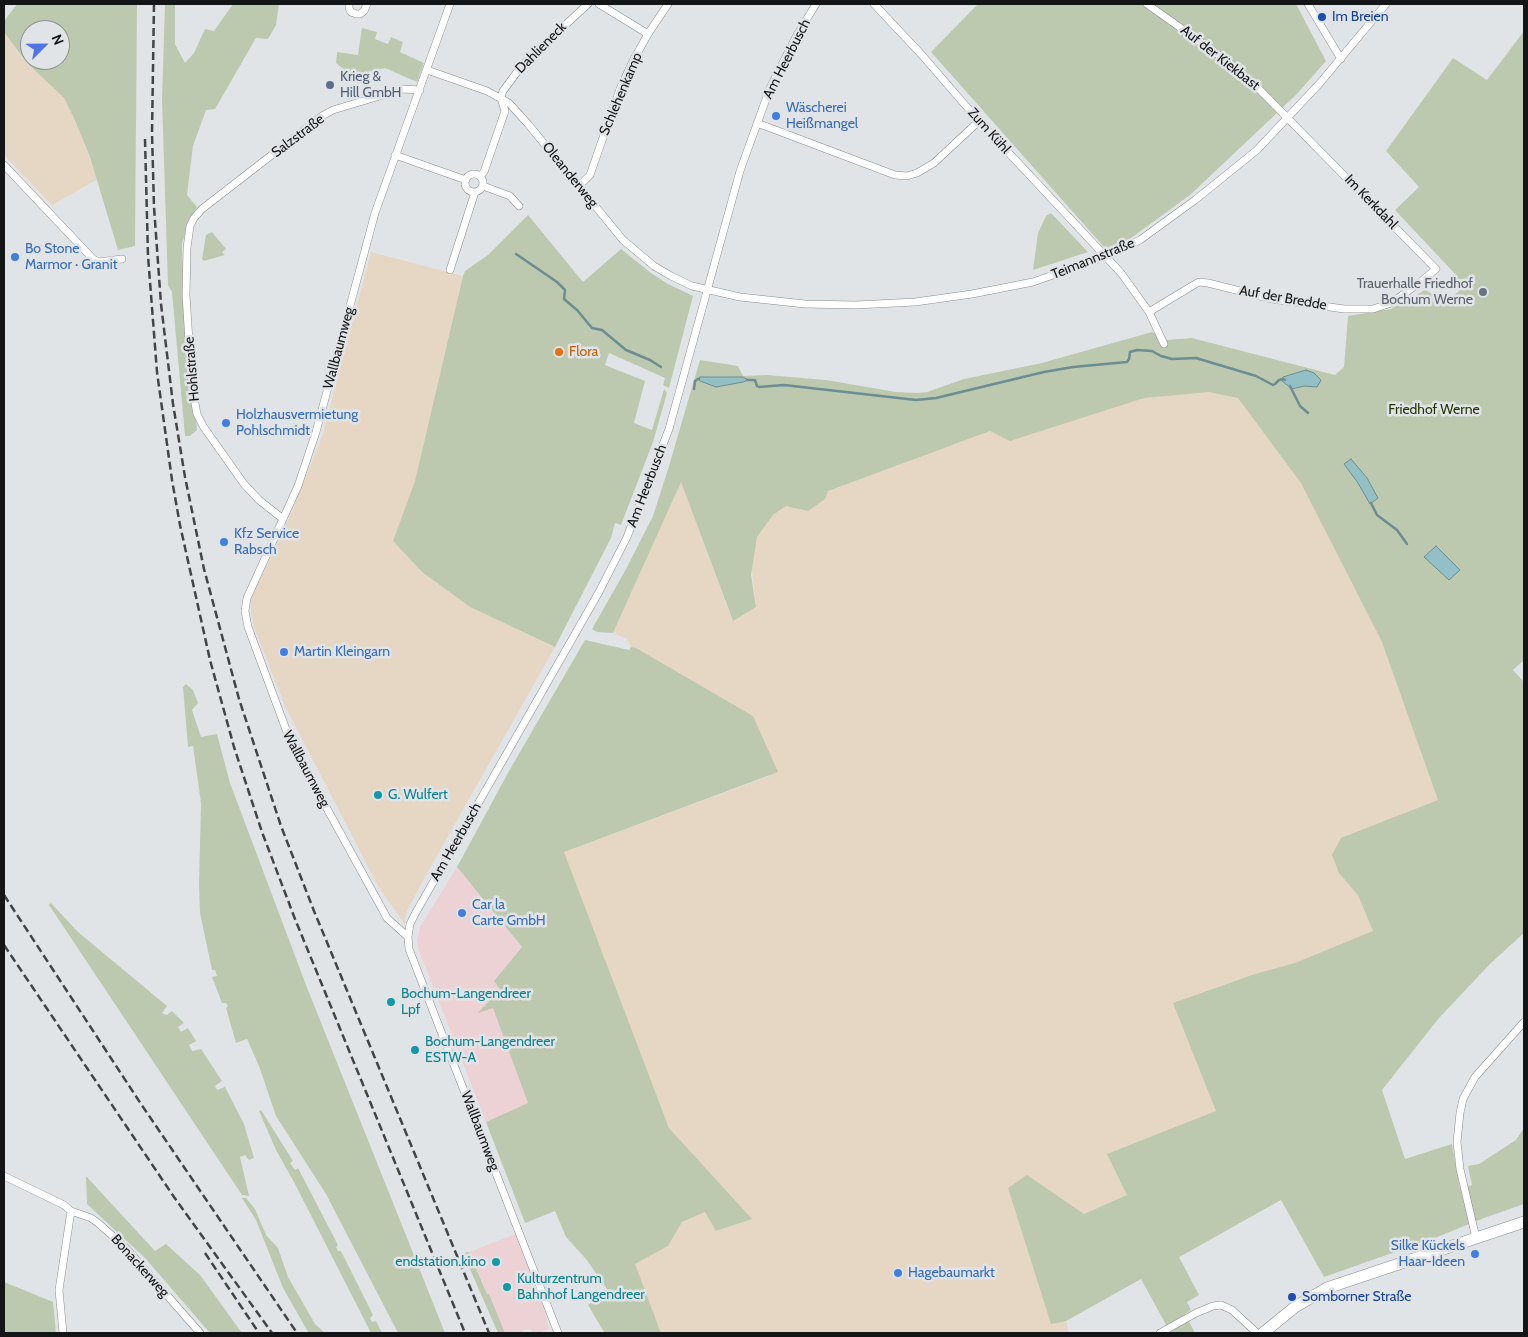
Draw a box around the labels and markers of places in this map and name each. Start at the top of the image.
place label: Im Breien [1332,9,1389,25]
marker: Im Breien [1316,11,1328,23]
place label: Krieg & Hill GmbH [340,69,401,102]
marker: Krieg & Hill GmbH [324,79,336,91]
place label: Wäscherei Heißmangel [786,100,858,132]
marker: Wäscherei Heißmangel [770,110,782,122]
place label: Bo Stone Marmor · Granit [25,241,117,274]
marker: Bo Stone Marmor · Granit [9,251,21,263]
place label: Trauerhalle Friedhof Bochum Werne [1357,276,1473,308]
marker: Trauerhalle Friedhof Bochum Werne [1477,286,1489,298]
place label: Flora [569,344,598,360]
marker: Flora [553,346,565,358]
place label: Holzhausvermietung Pohlschmidt [236,407,358,440]
marker: Holzhausvermietung Pohlschmidt [220,417,232,429]
place label: Kfz Service Rabsch [234,526,299,558]
marker: Kfz Service Rabsch [218,536,230,548]
place label: Martin Kleingarn [294,644,390,660]
marker: Martin Kleingarn [278,646,290,658]
place label: G. Wulfert [388,787,448,803]
marker: G. Wulfert [372,789,384,801]
place label: Car la Carte GmbH [472,897,546,930]
marker: Car la Carte GmbH [456,907,468,919]
place label: Bochum-Langendreer Lpf [401,986,531,1019]
marker: Bochum-Langendreer Lpf [385,996,397,1008]
place label: Bochum-Langendreer ESTW-A [425,1034,555,1066]
marker: Bochum-Langendreer ESTW-A [409,1044,421,1056]
place label: Silke Kückels Haar-Ideen [1391,1238,1465,1270]
marker: Silke Kückels Haar-Ideen [1469,1248,1481,1260]
place label: endstation.kino [395,1254,486,1270]
marker: endstation.kino [490,1256,502,1268]
place label: Hagebaumarkt [908,1265,995,1281]
marker: Hagebaumarkt [892,1267,904,1279]
place label: Kulturzentrum Bahnhof Langendreer [517,1271,645,1304]
marker: Kulturzentrum Bahnhof Langendreer [501,1281,513,1293]
place label: Somborner Straße [1302,1289,1412,1305]
marker: Somborner Straße [1286,1291,1298,1303]

